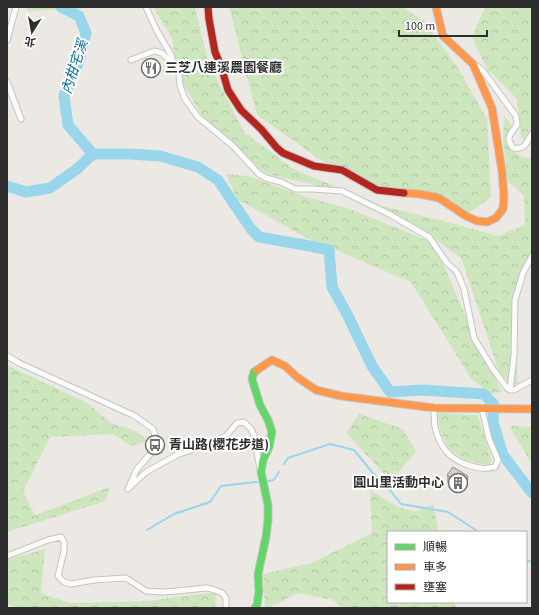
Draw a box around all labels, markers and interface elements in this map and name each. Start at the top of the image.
north arrow [12,12,52,52]
scale bar [399,12,487,38]
text: 100 m [405,18,435,35]
text: 北 [23,33,37,50]
water label: 內柑宅溪 [57,35,94,97]
restaurant icon: 三芝八連溪農園餐廳 [140,57,162,79]
place label: 三芝八連溪農園餐廳 [165,59,282,77]
bus stop icon: 青山路(櫻花步道) [144,434,166,456]
place label: 青山路(櫻花步道) [169,436,269,454]
building icon: 圓山里活動中心 [447,472,469,494]
place label: 圓山里活動中心 [353,474,444,492]
legend [387,531,527,603]
text: 順暢 [423,539,447,556]
text: 車多 [423,559,447,576]
text: 壅塞 [423,579,447,596]

